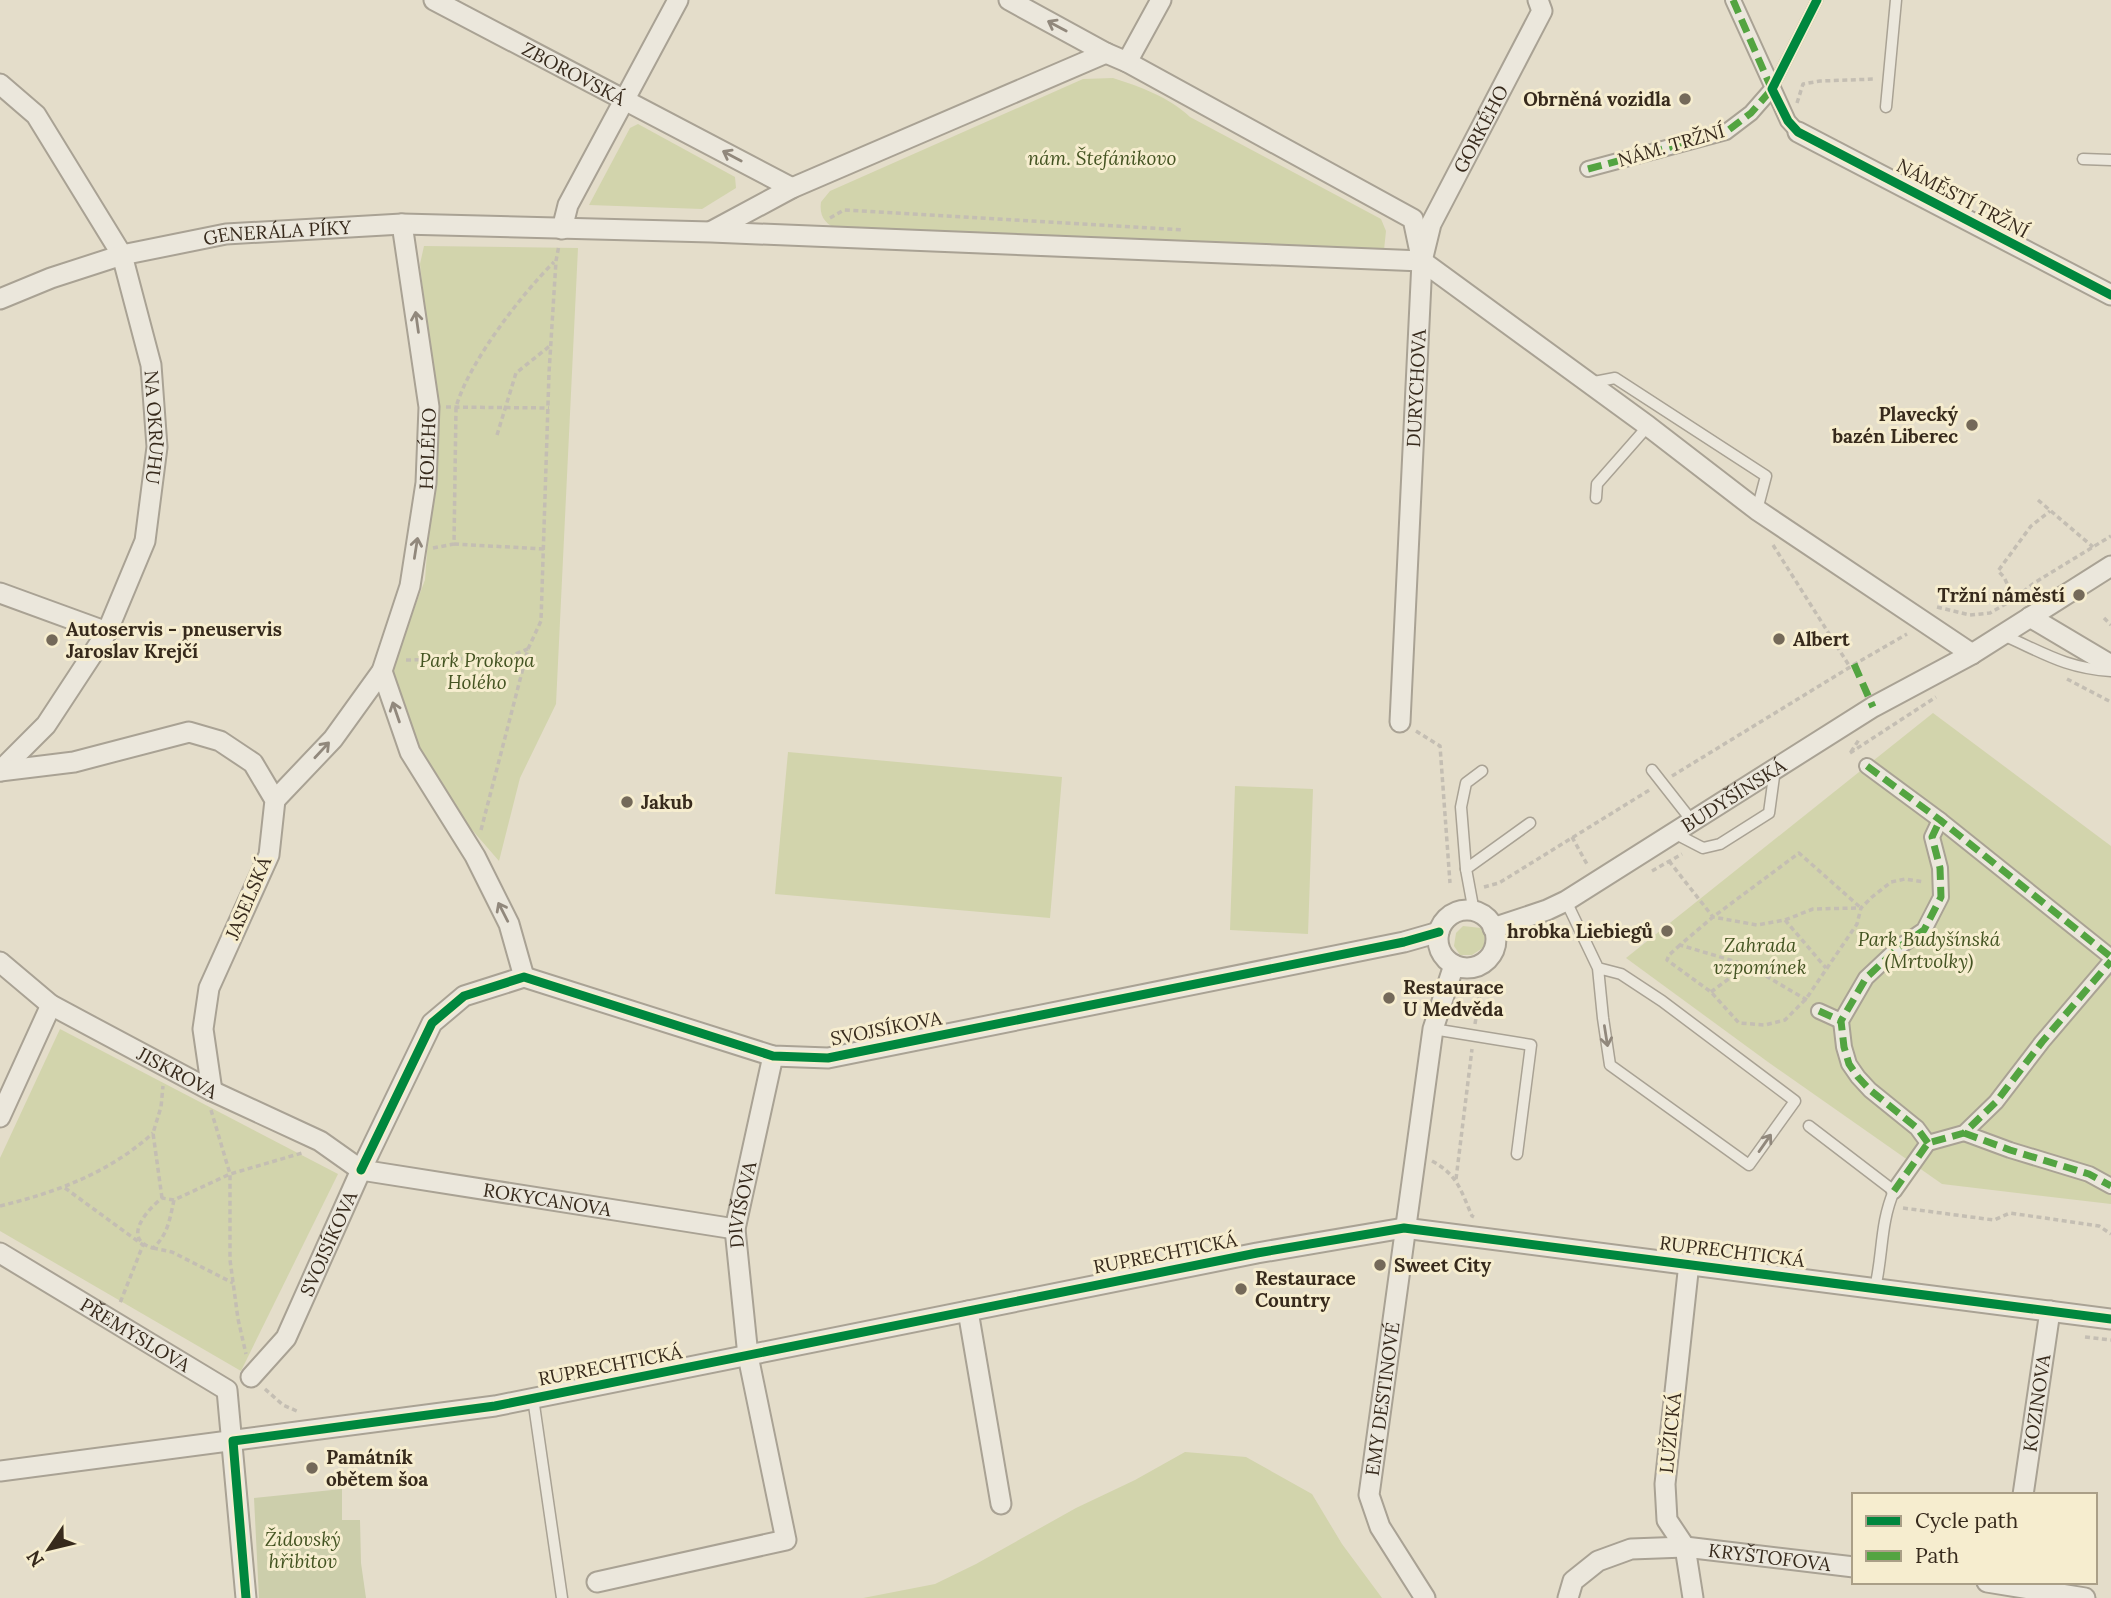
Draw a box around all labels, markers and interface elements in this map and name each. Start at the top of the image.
one-way arrow [1048,19,1068,33]
street label: ZBOROVSKÁ [518,37,631,111]
street label: GORKÉHO [1448,81,1513,177]
place label: Obrněná vozidla [1523,87,1671,111]
marker: Obrněná vozidla [1677,91,1693,107]
street label: NÁM. TRŽNÍ [1615,118,1727,172]
park label: nám. Štefánikovo [1028,146,1176,170]
one-way arrow [722,149,743,162]
street label: NÁMĚSTÍ TRŽNÍ [1893,153,2033,243]
street label: GENERÁLA PÍKY [201,215,353,250]
one-way arrow [410,312,423,334]
street label: DURYCHOVA [1401,328,1431,448]
street label: NA OKRUHU [139,369,170,486]
place label: Plavecký bazén Liberec [1831,402,1959,448]
street label: HOLÉHO [414,407,441,490]
marker: Plavecký bazén Liberec [1964,417,1980,433]
one-way arrow [410,537,423,560]
place label: Tržní náměstí [1938,583,2065,607]
marker: Tržní náměstí [2071,587,2087,603]
place label: Autoservis - pneuservis Jaroslav Krejčí [66,617,282,663]
place label: Albert [1793,627,1851,651]
marker: Albert [1771,631,1787,647]
marker: Autoservis - pneuservis Jaroslav Krejčí [44,632,60,648]
park label: Park Prokopa Holého [419,648,535,694]
one-way arrow [389,702,401,724]
one-way arrow [313,742,330,760]
street label: BUDYŠÍNSKÁ [1677,753,1791,837]
place label: Jakub [641,790,693,814]
marker: Jakub [619,794,635,810]
street label: JASELSKÁ [219,852,277,944]
one-way arrow [495,902,509,923]
place label: hrobka Liebiegů [1507,919,1653,943]
marker: hrobka Liebiegů [1659,923,1675,939]
park label: Park Budyšínská (Mrtvolky) [1858,927,2001,974]
park label: Zahrada vzpomínek [1713,933,1807,979]
place label: Restaurace U Medvěda [1403,975,1504,1021]
marker: Restaurace U Medvěda [1381,990,1397,1006]
street label: SVOJSÍKOVA [828,1005,945,1051]
one-way arrow [1600,1024,1613,1047]
street label: JISKROVA [132,1041,223,1104]
one-way arrow [1758,1134,1772,1153]
street label: DIVIŠOVA [723,1158,762,1249]
street label: ROKYCANOVA [481,1177,614,1221]
street label: SVOJSÍKOVA [294,1186,363,1300]
street label: RUPRECHTICKÁ [1091,1227,1240,1279]
street label: RUPRECHTICKÁ [1658,1230,1807,1272]
place label: Sweet City [1394,1253,1492,1277]
marker: Sweet City [1372,1257,1388,1273]
place label: Restaurace Country [1255,1266,1356,1312]
marker: Restaurace Country [1233,1281,1249,1297]
street label: PŘEMYSLOVA [76,1292,196,1378]
street label: EMY DESTINOVÉ [1360,1320,1405,1477]
street label: RUPRECHTICKÁ [536,1339,685,1391]
street label: KOZINOVA [2017,1352,2056,1453]
street label: LUŽICKÁ [1654,1390,1686,1475]
place label: Památník obětem šoa [326,1445,428,1491]
marker: Památník obětem šoa [304,1460,320,1476]
legend [1852,1493,2097,1584]
text: Cycle path [1915,1507,2018,1534]
north arrow [14,1514,84,1584]
park label: Židovský hřibitov [265,1527,341,1573]
street label: KRYŠTOFOVA [1707,1538,1833,1576]
text: Path [1915,1542,1959,1569]
text: N [21,1546,49,1572]

